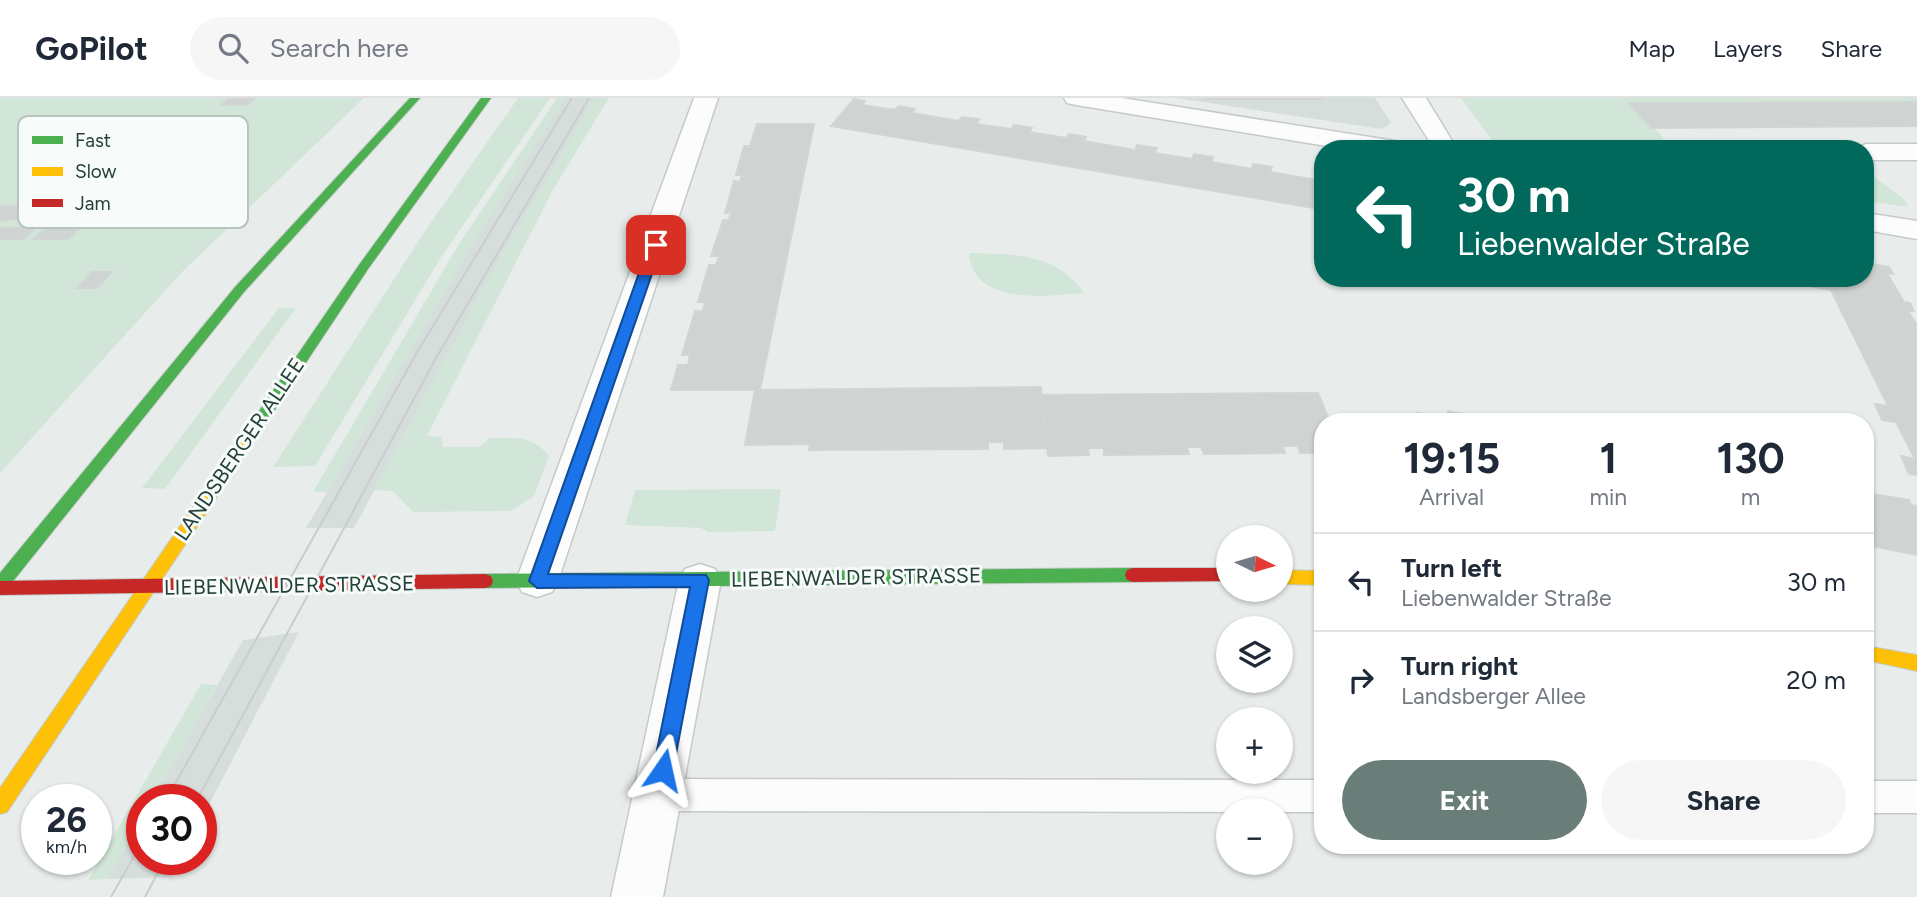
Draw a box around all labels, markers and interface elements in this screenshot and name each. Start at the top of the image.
search box [190,17,680,80]
text: GoPilot [35,29,148,68]
icon: search [214,29,252,67]
text: Search here [270,32,409,64]
text: Map [1628,34,1675,63]
text: Layers [1713,34,1782,63]
text: Share [1820,34,1882,63]
legend [18,116,248,228]
text: Fast [75,129,111,152]
text: Slow [75,160,117,183]
text: 30 m [1457,165,1570,224]
icon: left [1342,168,1433,259]
text: Jam [75,192,111,215]
pin [626,215,686,275]
text: Liebenwalder Straße [1457,225,1750,263]
icon: arrive [637,226,675,264]
street label: LANDSBERGER ALLEE [169,353,309,545]
text: 19:15 [1403,433,1500,484]
text: 1 [1599,433,1617,484]
text: 130 [1716,433,1785,484]
text: Arrival [1419,483,1484,511]
text: min [1589,483,1627,511]
text: m [1741,483,1760,511]
north arrow [1216,525,1293,602]
map controls [1216,525,1293,875]
text: Turn left [1401,552,1502,584]
street label: LIEBENWALDER STRASSE [731,562,981,592]
icon: left [1342,563,1380,601]
text: 30 m [1787,566,1846,598]
street label: LIEBENWALDER STRASSE [164,570,414,600]
text: Liebenwalder Straße [1401,584,1611,612]
button: layers [1216,616,1293,693]
text: Turn right [1401,650,1518,682]
icon: right [1342,661,1380,699]
text: 20 m [1786,664,1846,696]
text: Landsberger Allee [1401,682,1586,710]
button: + [1216,707,1293,784]
position arrow [626,733,700,807]
button: Exit [1342,760,1587,840]
button: Share [1601,760,1846,840]
speed limit sign: 30 [126,784,217,875]
button: − [1216,798,1293,875]
text: 26 [46,799,87,841]
text: km/h [46,836,87,858]

